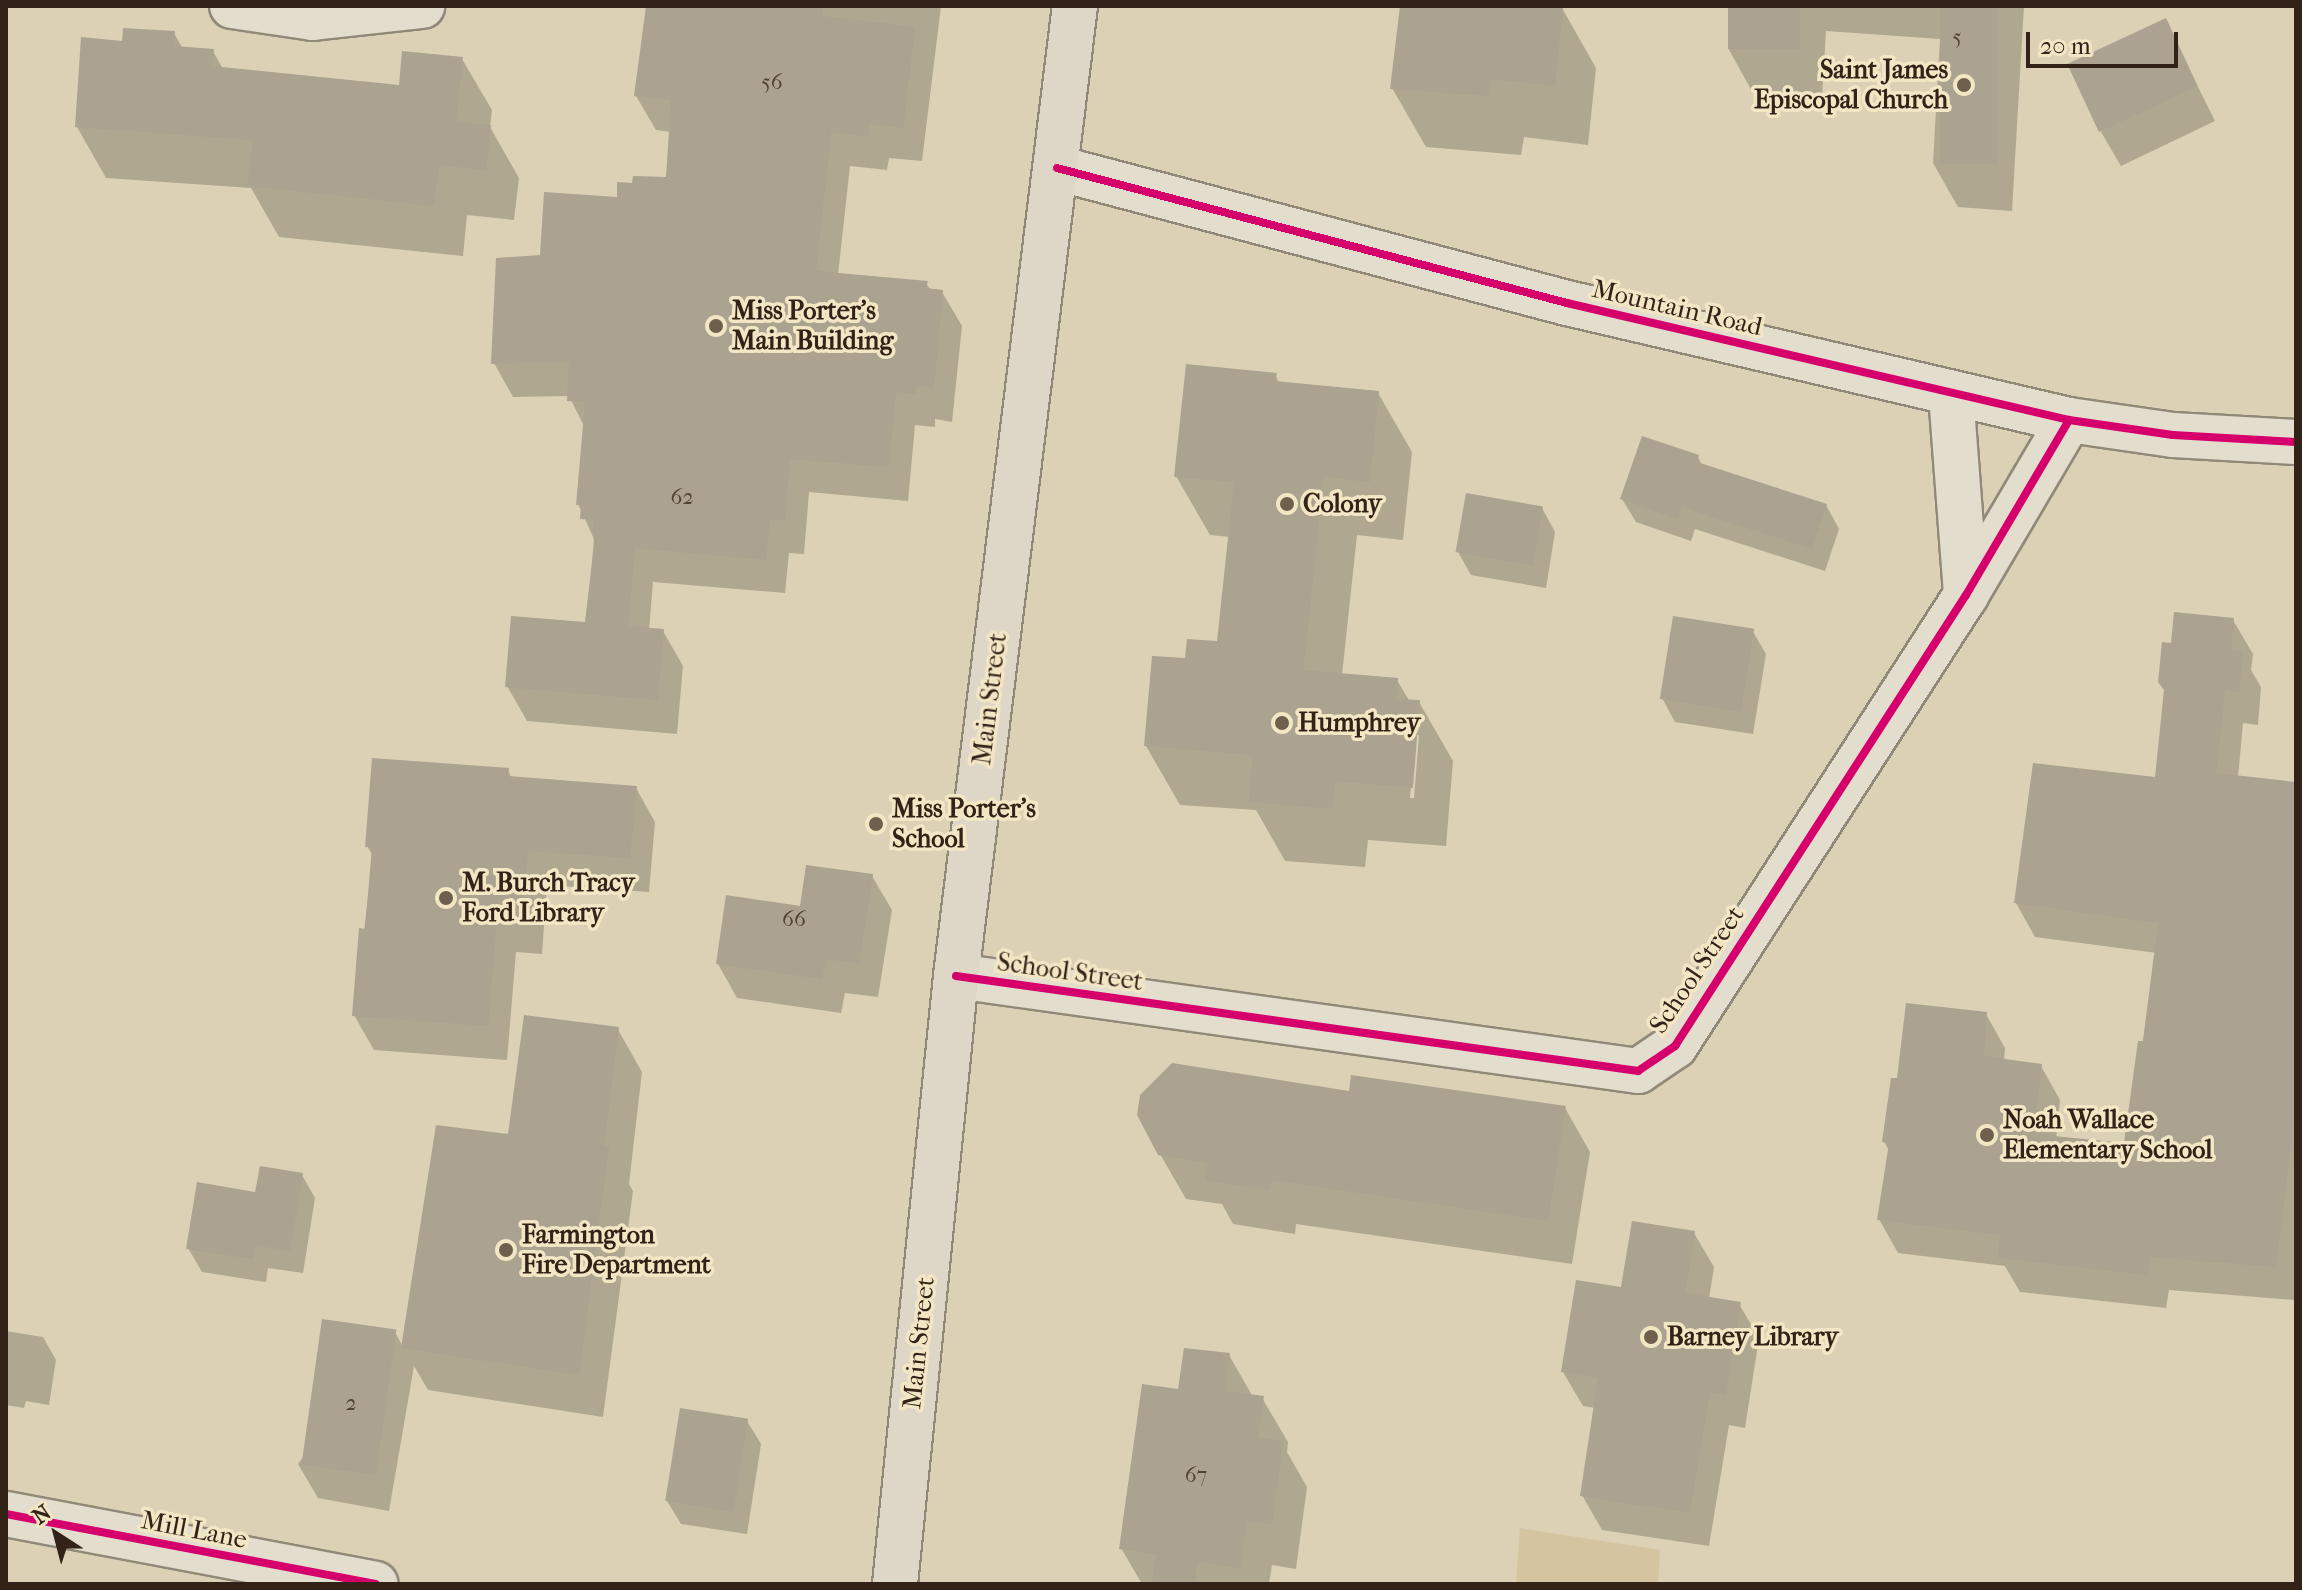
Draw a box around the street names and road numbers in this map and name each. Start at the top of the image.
street label: Mountain Road [1589,273,1765,343]
street label: Main Street [966,631,1014,767]
street label: School Street [1643,900,1751,1040]
street label: School Street [995,946,1145,998]
street label: Main Street [897,1275,941,1411]
street label: Mill Lane [138,1504,250,1556]

